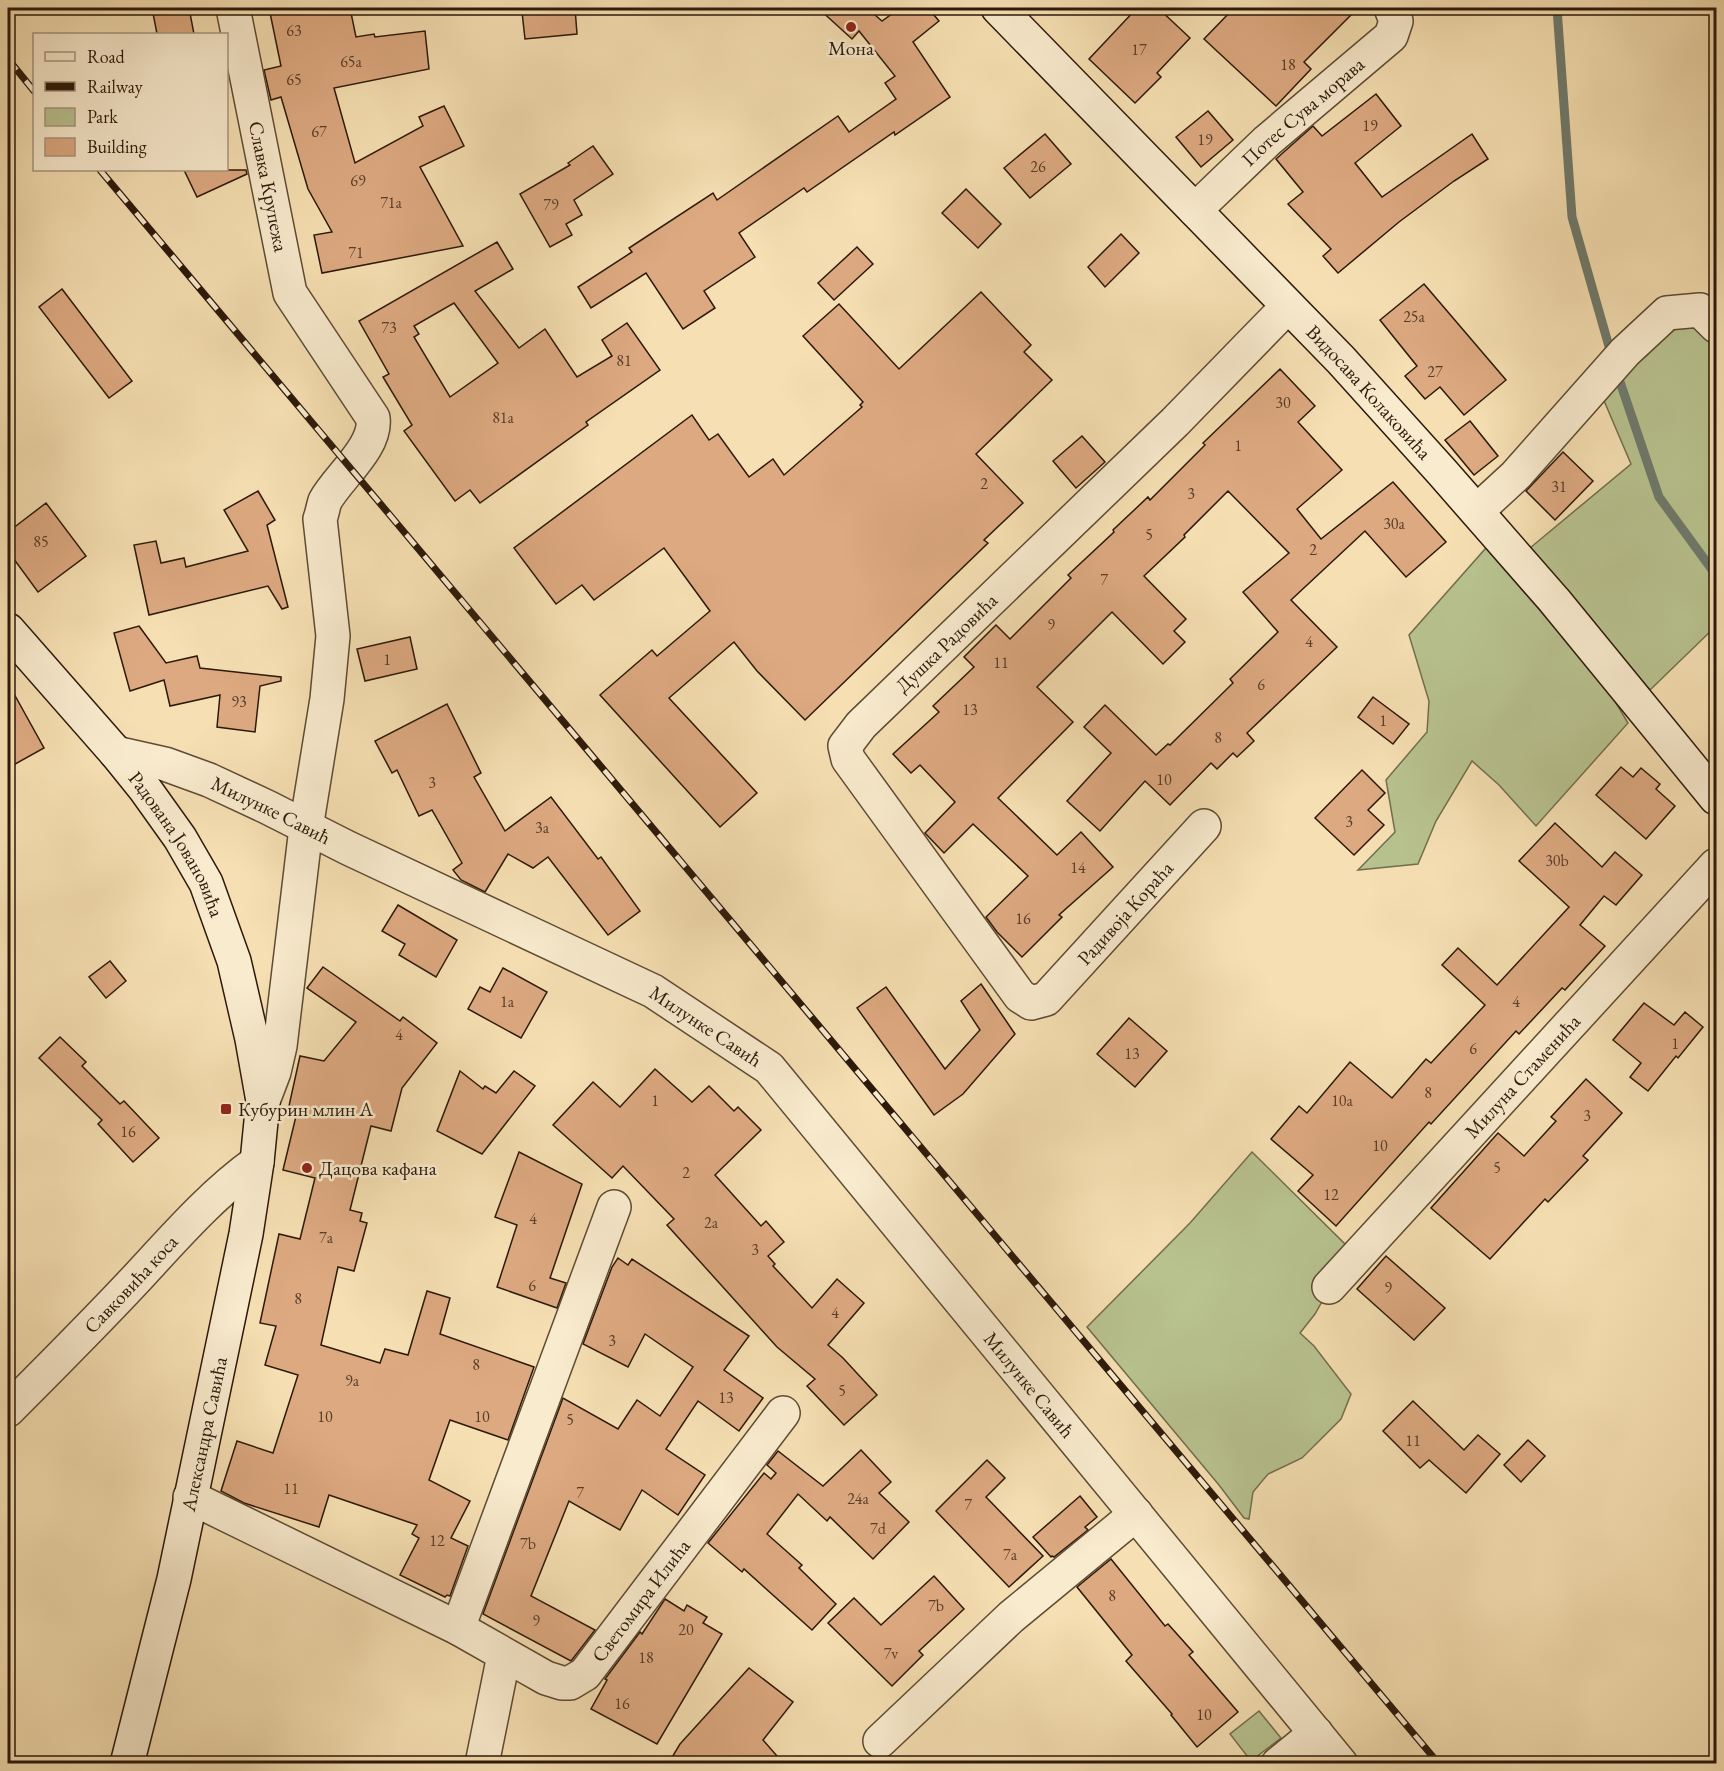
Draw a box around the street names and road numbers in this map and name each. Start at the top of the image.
street label: Потес Сува морава [1236,51,1370,172]
street label: Славка Крупежа [243,119,294,254]
street label: Видосава Колаковића [1301,319,1437,465]
street label: Душка Радовића [890,587,1003,698]
street label: Радована Јовановића [123,766,230,921]
street label: Милунке Савић [207,770,335,850]
street label: Радивоја Кораћа [1071,855,1179,971]
street label: Милунке Савић [644,979,767,1073]
street label: Милуна Стаменића [1459,1009,1586,1144]
street label: Савковића коса [78,1229,183,1339]
street label: Милунке Савић [978,1326,1081,1443]
street label: Александра Савића [175,1354,233,1515]
street label: Светомира Илића [586,1534,696,1667]

